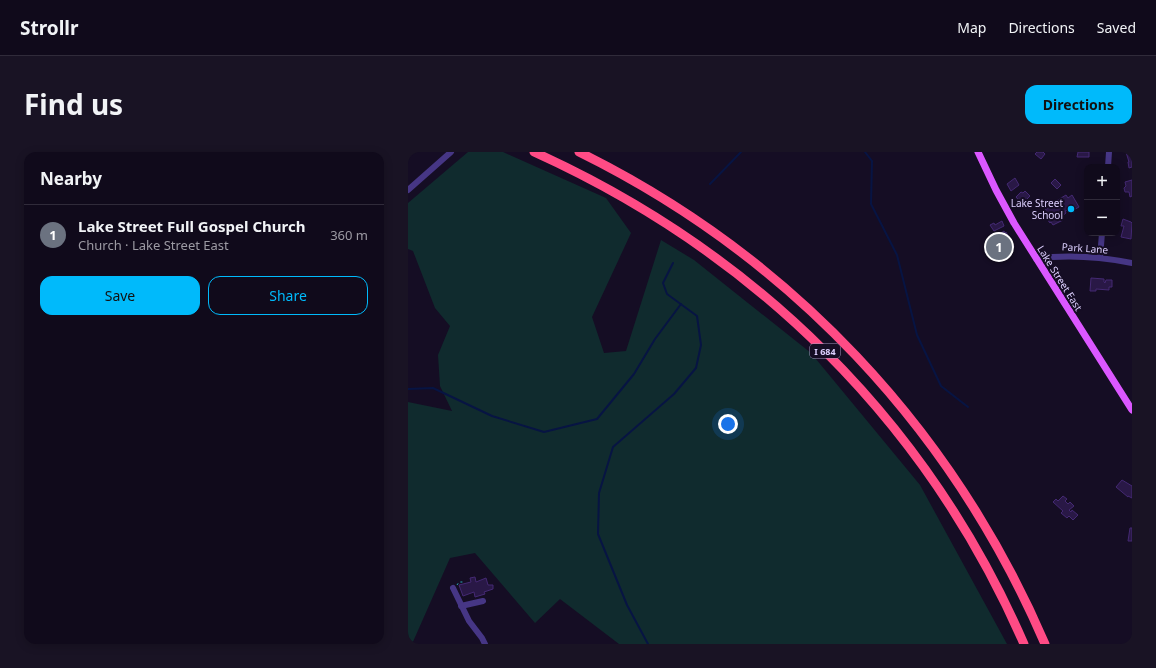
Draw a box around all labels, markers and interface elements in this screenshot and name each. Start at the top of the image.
text: Strollr [20,15,79,41]
text: Map [957,18,986,37]
text: Directions [1008,18,1075,37]
text: Saved [1097,18,1136,37]
text: Find us [24,85,123,123]
button: Directions [1025,85,1132,124]
map controls [1084,164,1120,236]
button: + [1084,164,1120,200]
text: Nearby [40,167,102,190]
place label: Lake Street School [1011,196,1063,222]
button: − [1084,200,1120,236]
marker: Lake Street School [1066,204,1076,214]
text: Lake Street Full Gospel Church [78,216,305,236]
text: 1 [49,226,57,244]
text: 360 m [330,226,368,244]
pin: 1 [986,232,1012,262]
text: Church · Lake Street East [78,236,229,254]
street label: Park Lane [1061,239,1109,257]
street label: Lake Street East [1034,243,1086,314]
button: Save [40,276,200,315]
button: Share [208,276,368,315]
road number: I 684 [810,344,840,358]
your location [718,414,738,434]

